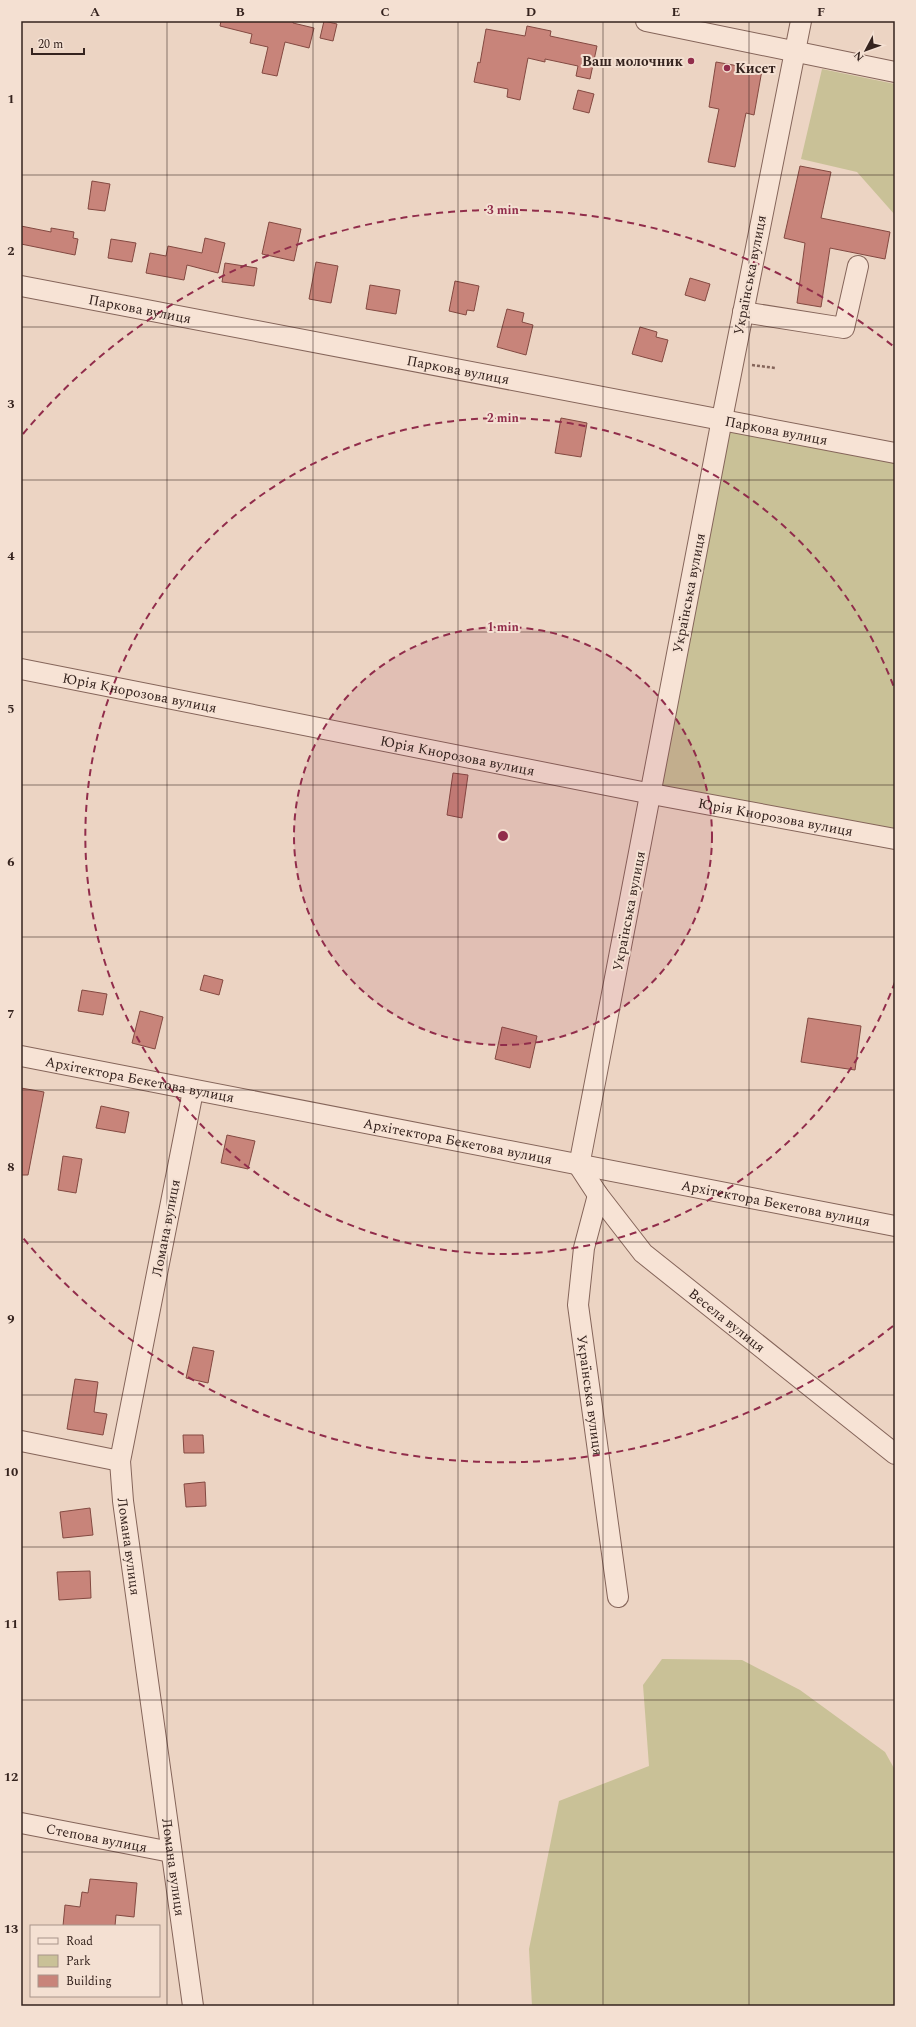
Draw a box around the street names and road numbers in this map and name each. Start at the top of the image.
street label: Українська вулиця [728,213,772,337]
street label: Паркова вулиця [87,289,193,329]
street label: Паркова вулиця [405,349,511,390]
street label: Паркова вулиця [723,410,829,450]
street label: Українська вулиця [667,531,711,655]
street label: Юрія Кнорозова вулиця [61,667,219,718]
street label: Юрія Кнорозова вулиця [379,730,537,781]
street label: Юрія Кнорозова вулиця [697,792,855,842]
street label: Українська вулиця [607,849,651,973]
street label: Архітектора Бекетова вулиця [43,1050,236,1108]
street label: Архітектора Бекетова вулиця [362,1112,554,1170]
street label: Архітектора Бекетова вулиця [680,1174,872,1231]
street label: Ломана вулиця [146,1178,186,1278]
street label: Весела вулиця [684,1283,770,1357]
street label: Українська вулиця [572,1333,609,1457]
street label: Ломана вулиця [112,1496,146,1597]
street label: Ломана вулиця [157,1817,191,1918]
street label: Степова вулиця [44,1818,149,1858]

